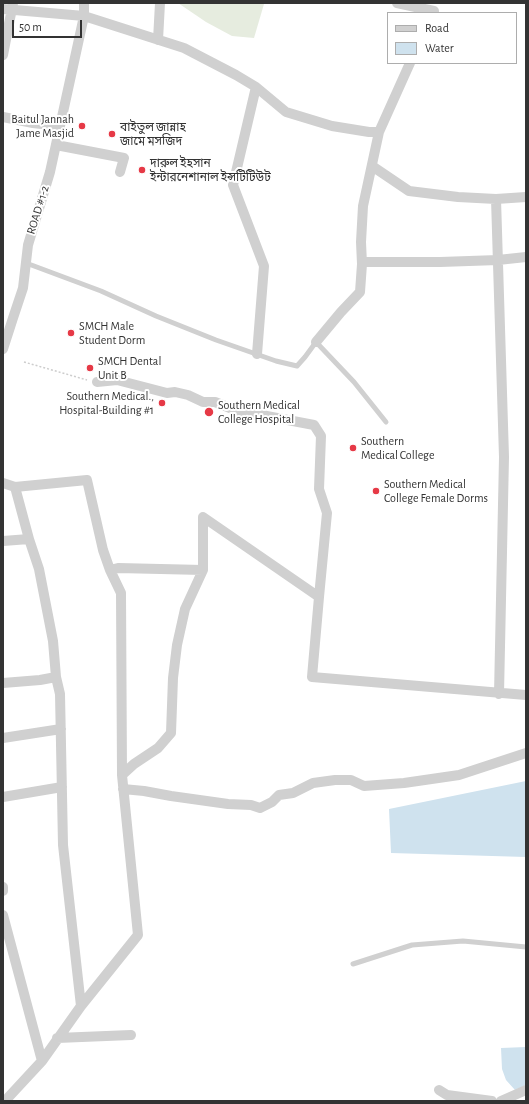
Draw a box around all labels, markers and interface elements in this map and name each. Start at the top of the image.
scale bar [14,12,84,38]
legend [387,12,517,64]
text: 50 m [19,21,42,33]
text: Road [425,22,449,34]
text: Water [425,42,454,54]
place label: Baitul Jannah Jame Masjid [11,112,74,140]
place label: বাইতুল জান্নাহ জামে মসজিদ [120,120,186,148]
marker: Baitul Jannah Jame Masjid [77,121,87,131]
marker: বাইতুল জান্নাহ জামে মসজিদ [107,129,117,139]
place label: দারুল ইহসান ইন্টারনেশানাল ইন্সটিটিউট [150,156,271,184]
marker: দারুল ইহসান ইন্টারনেশানাল ইন্সটিটিউট [137,165,147,175]
street label: ROAD #1-2 [24,184,52,236]
place label: SMCH Male Student Dorm [79,319,145,347]
marker: SMCH Male Student Dorm [66,328,76,338]
place label: SMCH Dental Unit B [98,354,161,382]
marker: SMCH Dental Unit B [85,363,95,373]
place label: Southern Medical., Hospital-Building #1 [59,389,154,417]
marker: Southern Medical., Hospital-Building #1 [157,398,167,408]
place label: Southern Medical College Hospital [218,398,300,426]
marker: Southern Medical College Hospital [203,406,215,418]
place label: Southern Medical College [361,434,434,462]
marker: Southern Medical College [348,443,358,453]
place label: Southern Medical College Female Dorms [384,477,488,505]
marker: Southern Medical College Female Dorms [371,486,381,496]

